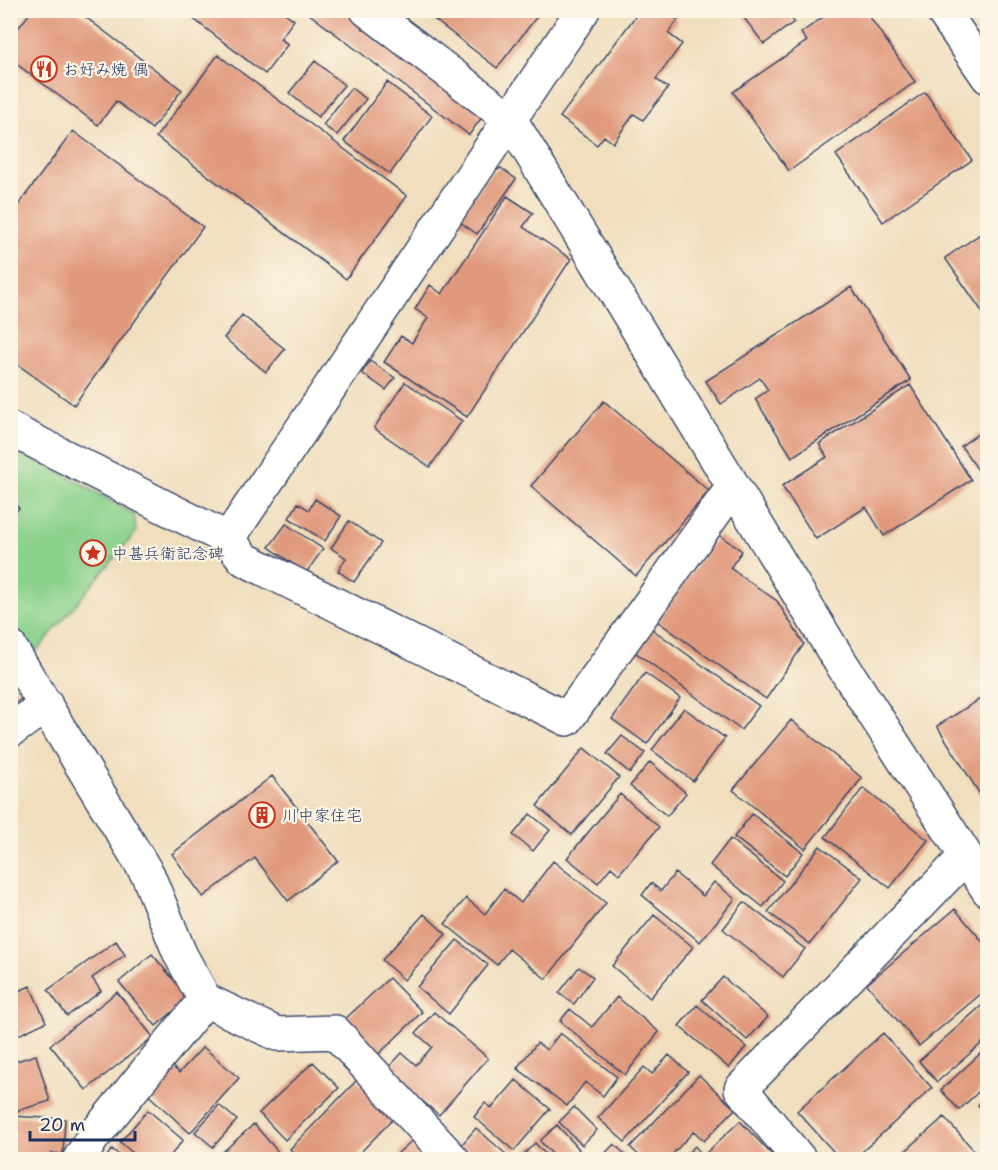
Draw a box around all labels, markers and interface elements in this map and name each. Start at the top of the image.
restaurant icon: お好み焼 偶 [29,54,59,84]
place label: お好み焼 偶 [63,59,148,80]
place icon: 中甚兵衛記念碑 [78,538,108,568]
place label: 中甚兵衛記念碑 [112,543,224,564]
building icon: 川中家住宅 [247,800,277,830]
place label: 川中家住宅 [282,805,362,826]
scale bar [30,1104,135,1142]
text: 20 m [39,1113,85,1137]

